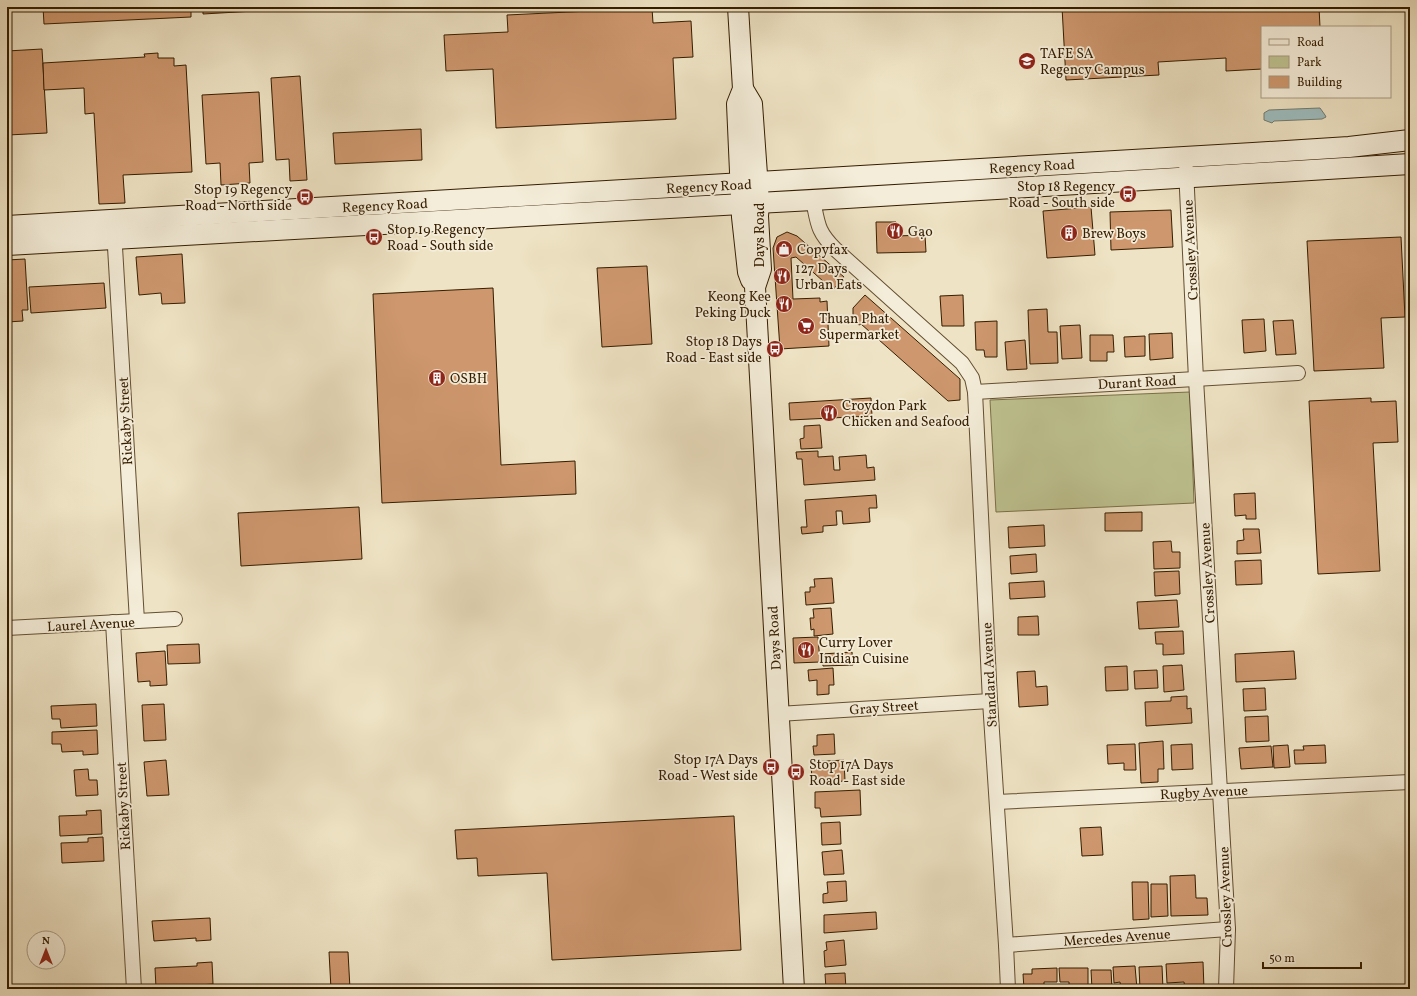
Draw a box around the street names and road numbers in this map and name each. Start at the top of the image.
street label: Regency Road [989,156,1076,179]
street label: Regency Road [666,176,753,199]
street label: Regency Road [342,195,429,218]
street label: Crossley Avenue [1179,199,1204,301]
street label: Days Road [751,203,770,267]
street label: Durant Road [1097,372,1177,395]
street label: Rickaby Street [115,376,138,466]
street label: Crossley Avenue [1196,522,1221,624]
street label: Days Road [764,605,787,671]
street label: Laurel Avenue [47,614,136,637]
street label: Standard Avenue [978,622,1003,728]
street label: Gray Street [849,697,919,720]
street label: Rickaby Street [113,761,136,851]
street label: Rugby Avenue [1160,782,1249,805]
street label: Crossley Avenue [1215,846,1238,948]
street label: Mercedes Avenue [1063,925,1172,952]

